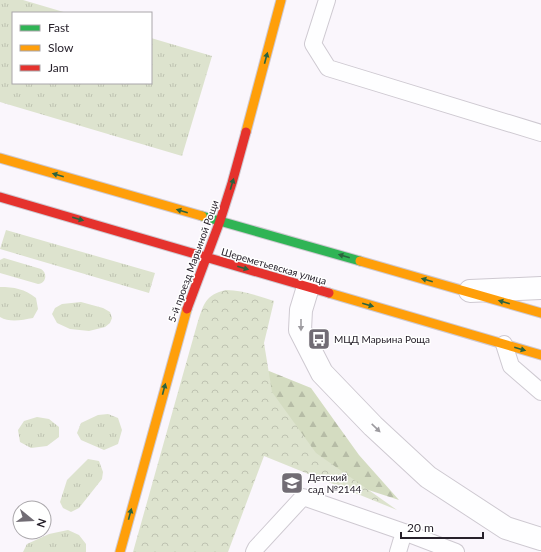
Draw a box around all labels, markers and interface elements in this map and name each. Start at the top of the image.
legend [12,12,152,84]
text: Fast [48,20,70,35]
text: Slow [48,40,74,55]
one-way arrow [263,52,269,65]
text: Jam [48,60,69,75]
one-way arrow [51,172,63,178]
one-way arrow [229,178,235,190]
street label: 5-й проезд Марьиной Рощи [165,198,221,324]
one-way arrow [176,208,188,214]
one-way arrow [72,216,84,222]
street label: Шереметьевская улица [220,245,328,287]
one-way arrow [338,253,350,259]
one-way arrow [238,265,250,271]
one-way arrow [420,277,432,283]
one-way arrow [497,299,509,305]
one-way arrow [362,302,374,308]
one-way arrow [298,319,304,332]
bus stop icon: МЦД Марьина Роща [306,326,332,352]
place label: МЦД Марьина Роща [334,333,430,345]
one-way arrow [514,346,526,352]
one-way arrow [162,383,168,395]
one-way arrow [371,423,381,433]
school or university icon: Детский сад №2144 [279,470,305,496]
place label: Детский сад №2144 [308,471,361,495]
north arrow [12,500,52,540]
one-way arrow [127,508,133,520]
scale bar [401,514,483,540]
text: N [34,517,49,529]
text: 20 m [407,520,434,535]

